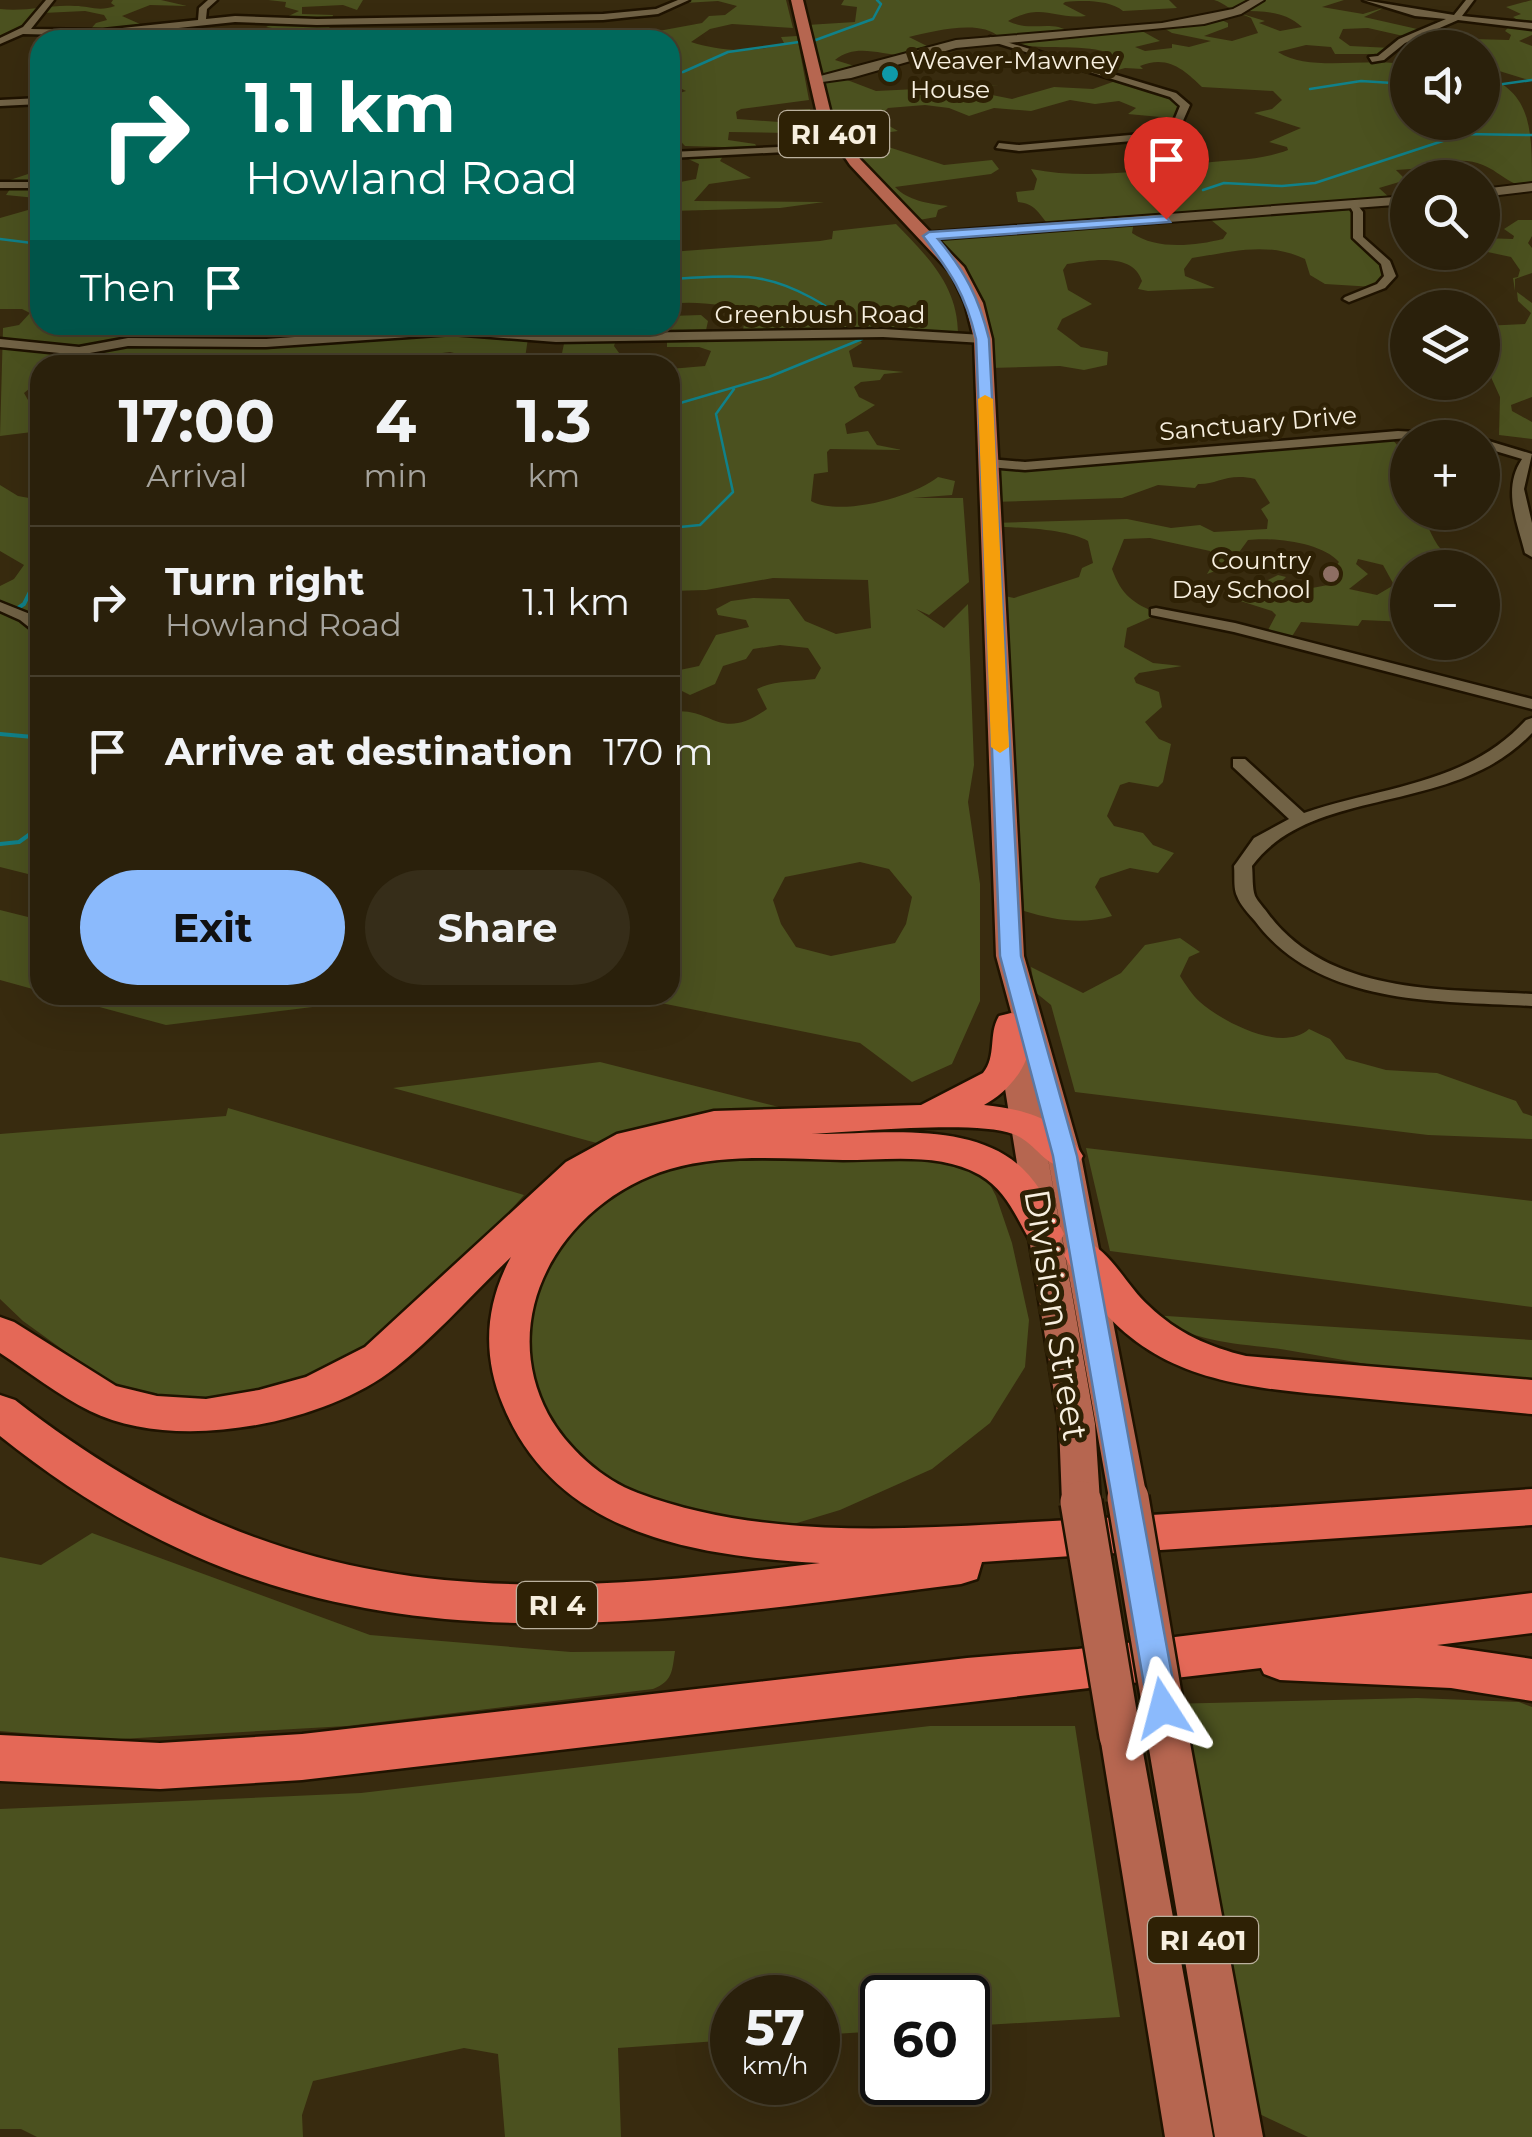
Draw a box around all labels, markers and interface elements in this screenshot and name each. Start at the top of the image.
map controls [1390,30,1500,660]
button: sound [1390,30,1500,140]
place label: Weaver-Mawney House [910,45,1119,104]
marker: Weaver-Mawney House [879,63,901,85]
text: 1.1 km [245,64,456,150]
icon: right [80,70,210,200]
road number: RI 401 [779,111,889,157]
pin [1124,117,1209,220]
icon: arrive [1139,132,1194,187]
text: Howland Road [245,150,578,205]
button: search [1390,160,1500,270]
icon: arrive [196,260,251,315]
text: Then [80,264,176,311]
button: layers [1390,290,1500,400]
street label: Greenbush Road [715,299,925,329]
text: 17:00 [118,384,275,457]
text: 4 [375,384,416,457]
text: 1.3 [516,384,592,457]
street label: Sanctuary Drive [1158,399,1358,447]
button: + [1390,420,1500,530]
text: Arrival [146,456,247,495]
text: min [364,456,428,495]
text: km [527,456,580,495]
place label: Country Day School [1172,545,1311,604]
button: − [1390,550,1500,660]
text: Turn right [165,558,364,605]
marker: Country Day School [1320,563,1342,585]
icon: right [80,574,135,629]
text: 1.1 km [522,578,630,625]
text: Howland Road [165,605,402,644]
icon: arrive [80,724,135,779]
text: Arrive at destination [165,728,573,775]
text: 170 m [603,728,714,775]
button: Exit [80,870,345,985]
button: Share [365,870,630,985]
street label: Division Street [1015,1186,1098,1444]
road number: RI 4 [517,1582,597,1628]
position arrow [1111,1656,1215,1760]
road number: RI 401 [1148,1917,1258,1963]
speed limit sign: 60 [860,1975,990,2105]
text: 57 [745,1997,805,2058]
text: km/h [742,2050,808,2080]

